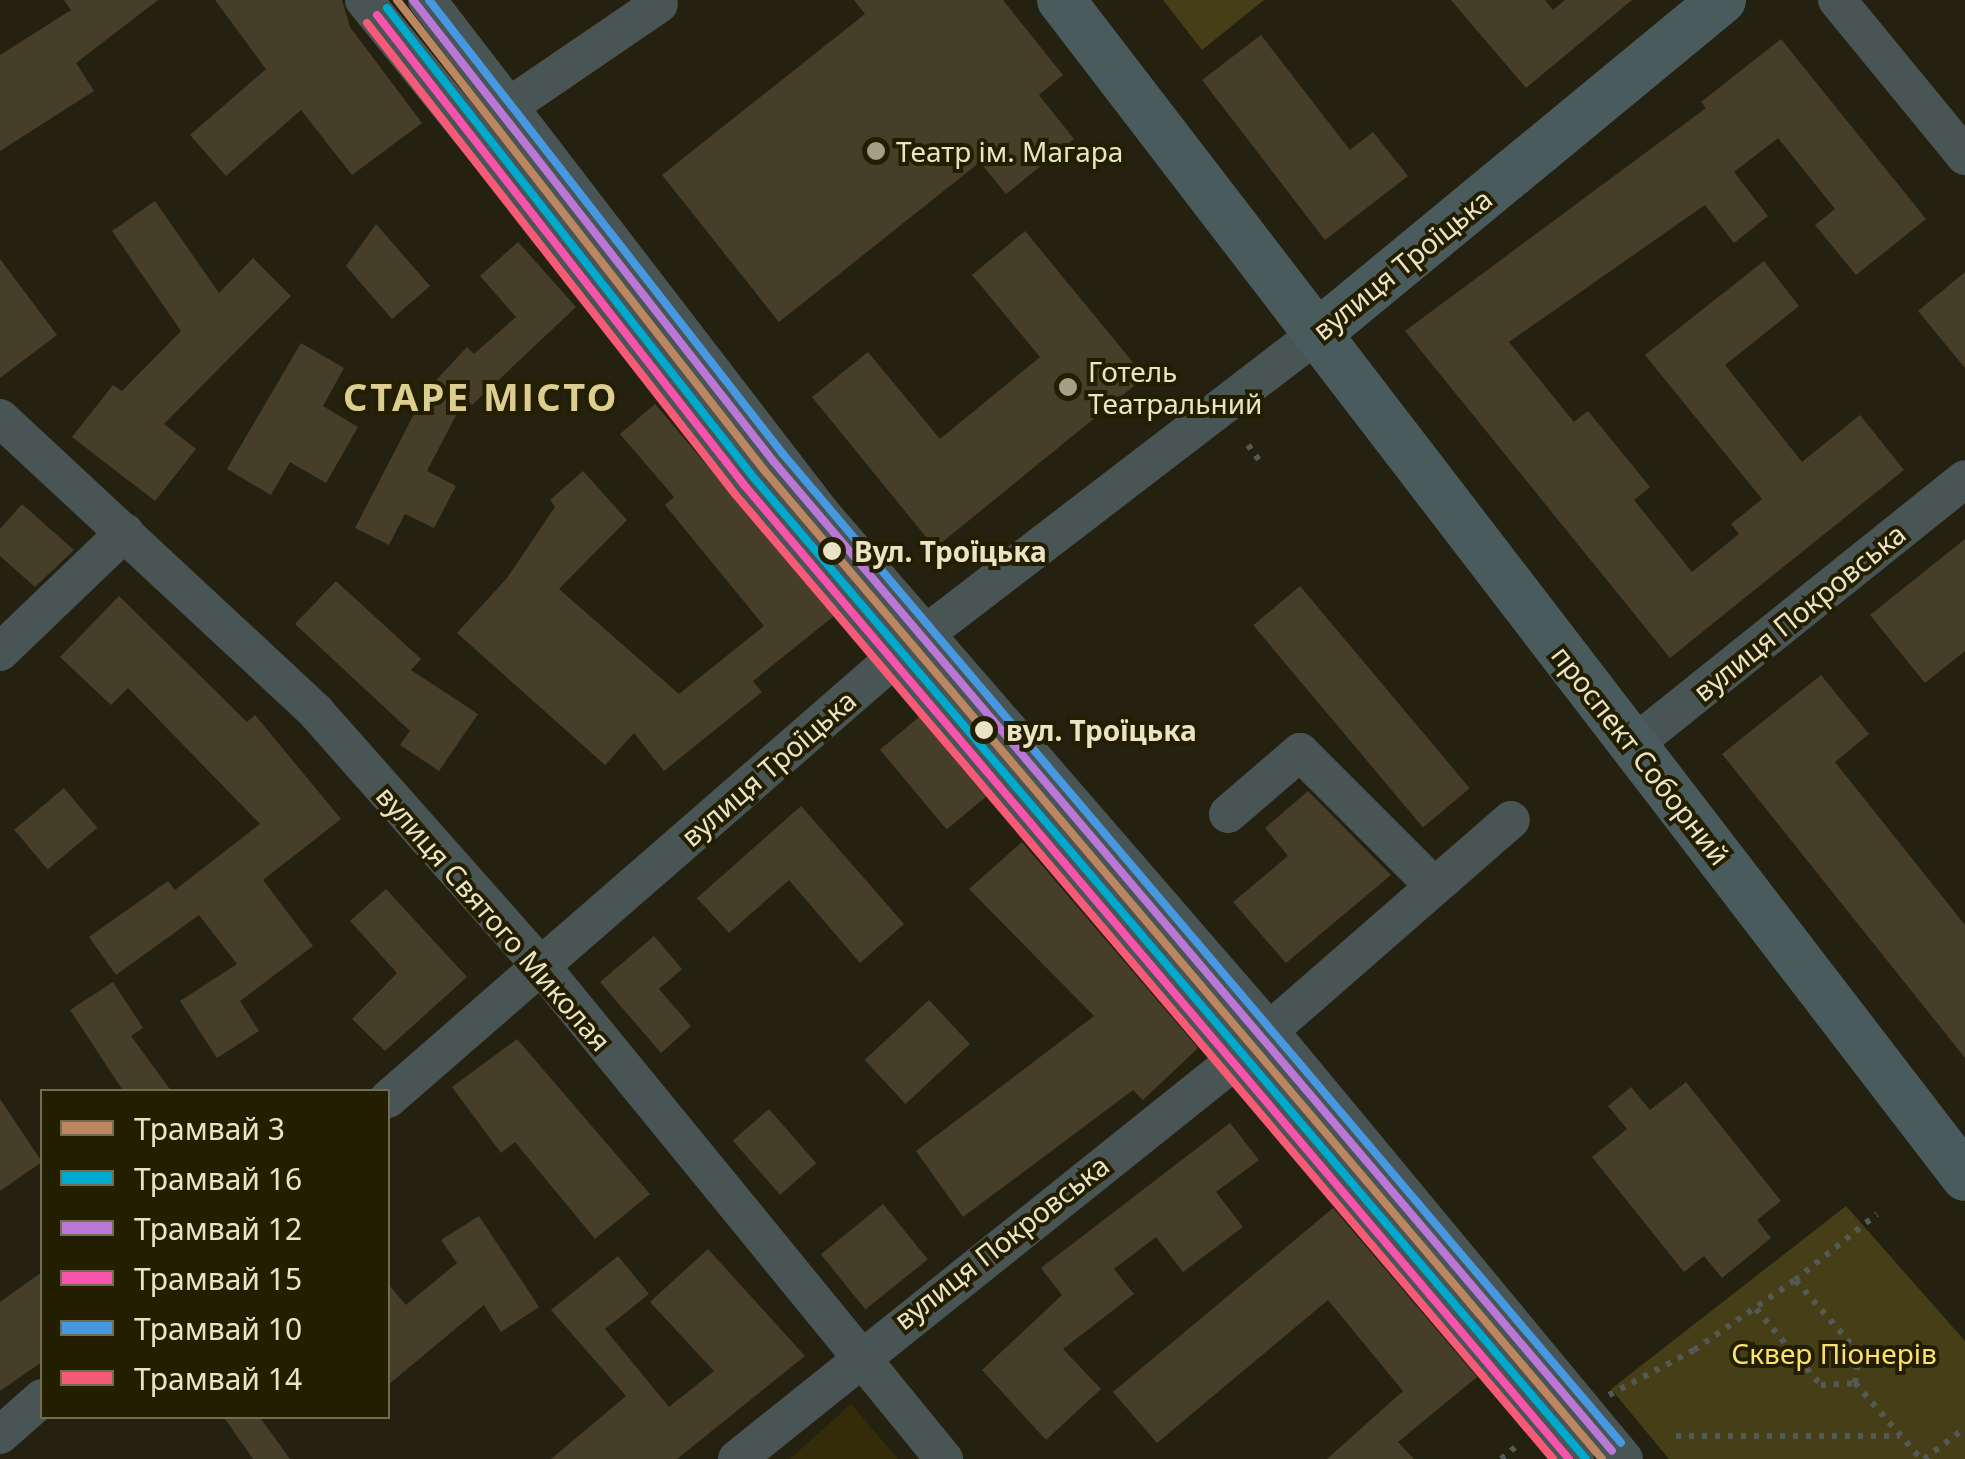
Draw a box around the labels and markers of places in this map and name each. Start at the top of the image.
place label: Театр ім. Магара [896,134,1123,168]
marker: Театр ім. Магара [865,140,887,162]
place label: Готель Театральний [1088,354,1262,420]
marker: Готель Театральний [1057,376,1079,398]
place label: Вул. Троїцька [854,534,1047,568]
marker: Вул. Троїцька [819,538,845,564]
place label: вул. Троїцька [1006,713,1197,747]
marker: вул. Троїцька [971,717,997,743]

